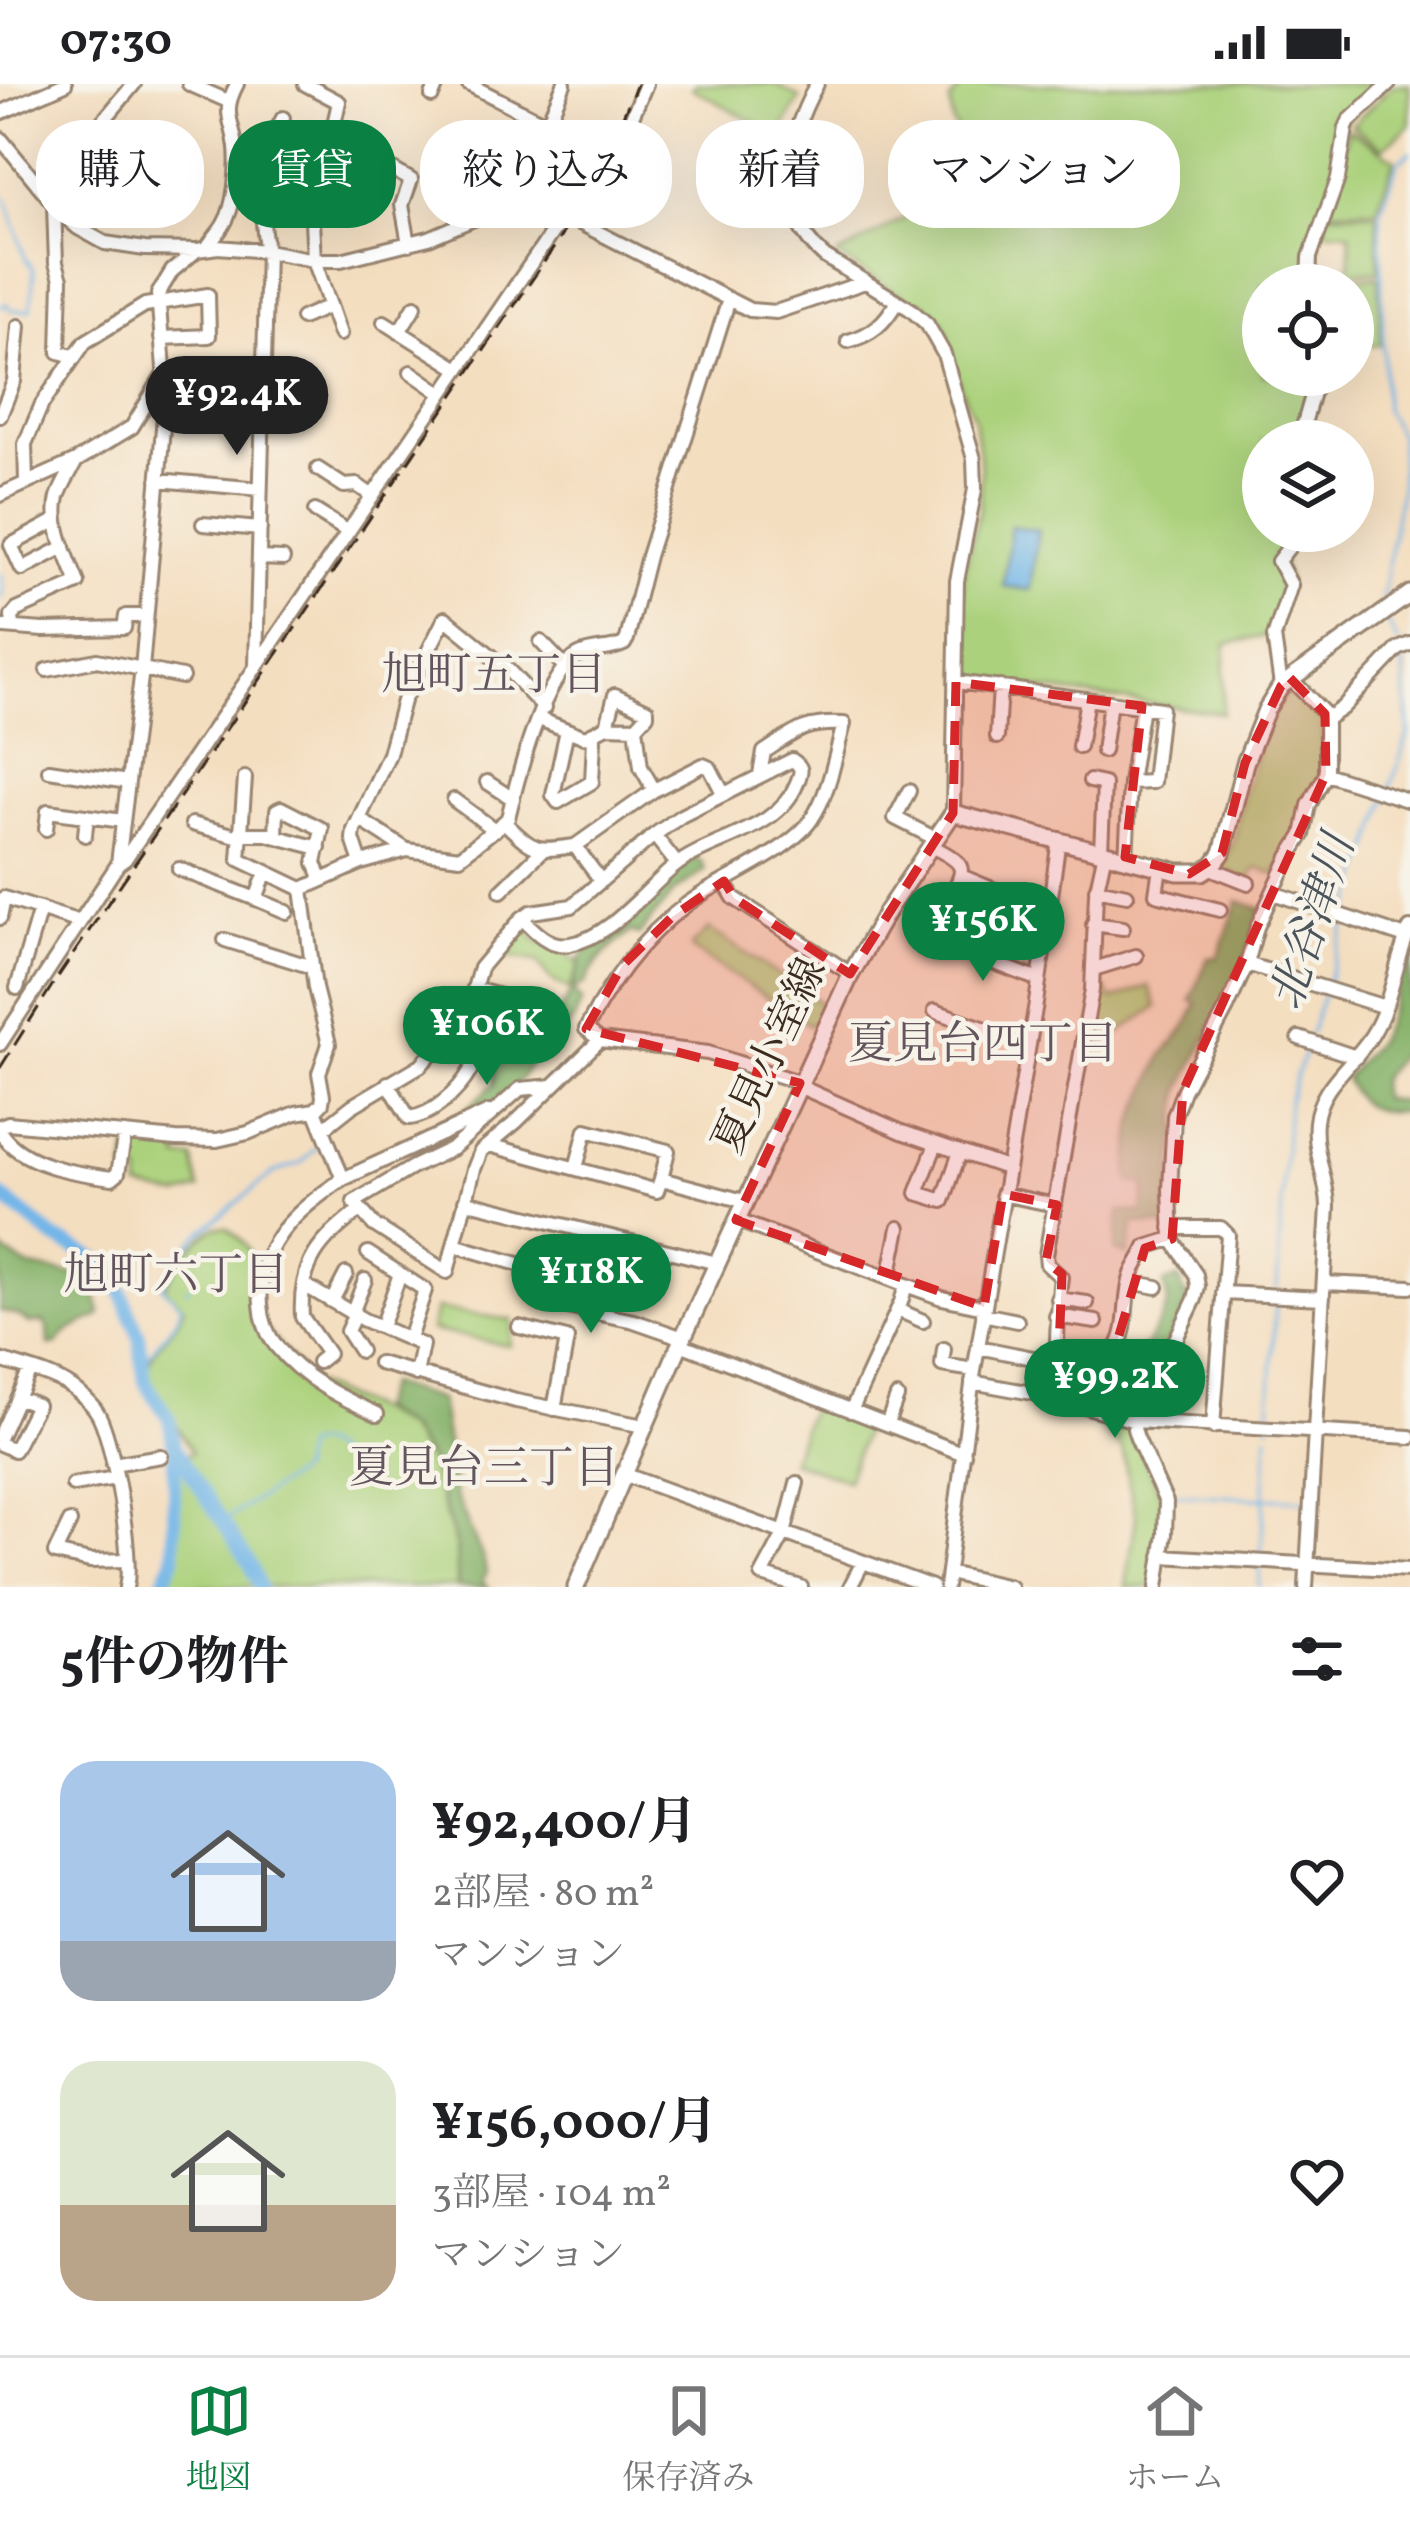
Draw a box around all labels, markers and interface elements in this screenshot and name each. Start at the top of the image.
text: 07:30 [60,11,172,74]
chip: 購入 [36,120,204,228]
chip: 賃貸 [228,120,396,228]
chip: 絞り込み [420,120,672,228]
chip: 新着 [696,120,864,228]
chip: マンション [888,120,1180,228]
map controls [1242,264,1374,552]
button: locate [1242,264,1374,396]
pin: ¥92.4K [139,356,335,458]
text: ¥92.4K [172,368,302,422]
button: layers [1242,420,1374,552]
district label: 旭町五丁目 [381,646,607,709]
water label: 北谷津川 [1257,823,1374,1018]
pin: ¥156K [899,882,1067,984]
text: ¥156K [929,894,1037,948]
street label: 夏見小室線 [701,949,843,1165]
pin: ¥106K [403,986,571,1088]
text: ¥106K [430,998,544,1052]
district label: 夏見台四丁目 [848,1015,1118,1078]
pin: ¥118K [507,1234,675,1336]
district label: 旭町六丁目 [63,1246,289,1309]
text: ¥118K [538,1246,644,1300]
pin: ¥99.2K [1017,1339,1213,1441]
text: ¥99.2K [1051,1351,1179,1405]
district label: 夏見台三丁目 [349,1439,619,1502]
icon: filters [1284,1626,1350,1692]
text: 5件の物件 [60,1629,289,1700]
text: ¥92,400/月 [432,1789,697,1860]
icon: home [156,1809,300,1953]
icon: heart [1284,1848,1350,1914]
text: 2部屋 · 80 m² [432,1868,654,1922]
text: マンション [432,1930,625,1984]
text: ¥156,000/月 [432,2089,718,2160]
icon: home [156,2109,300,2253]
icon: heart [1284,2148,1350,2214]
text: 3部屋 · 104 m² [432,2168,671,2222]
text: マンション [432,2230,625,2284]
tab: 地図 [186,2378,252,2503]
tab: 保存済み [623,2378,755,2503]
tab: ホーム [1126,2378,1225,2503]

